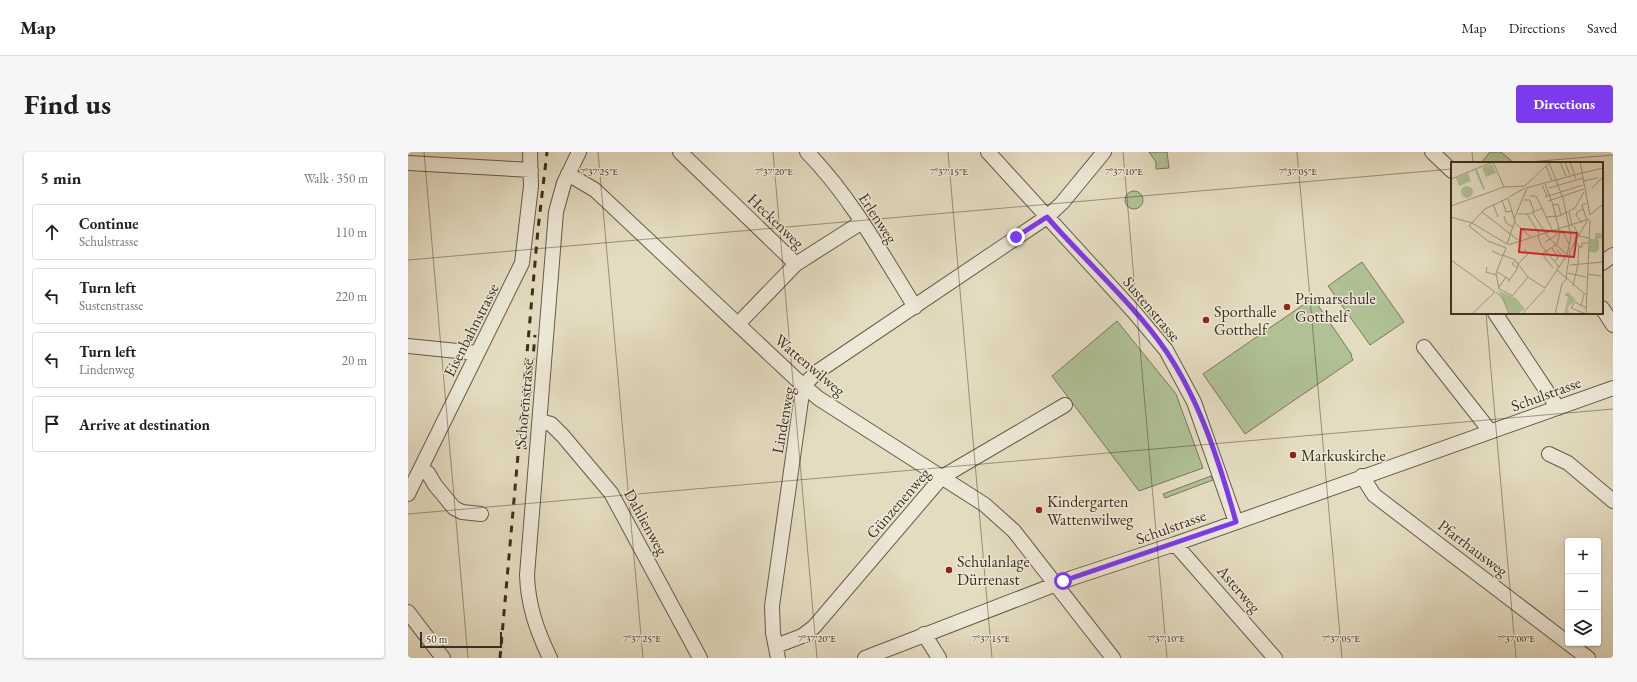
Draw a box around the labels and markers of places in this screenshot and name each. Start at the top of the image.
place label: Primarschule Gotthelf [1295,288,1376,327]
place label: Sporthalle Gotthelf [1214,301,1277,340]
marker: Primarschule Gotthelf [1282,302,1292,312]
marker: Sporthalle Gotthelf [1201,315,1211,325]
place label: Markuskirche [1301,445,1386,466]
marker: Markuskirche [1288,450,1298,460]
place label: Kindergarten Wattenwilweg [1047,491,1134,530]
marker: Kindergarten Wattenwilweg [1034,505,1044,515]
place label: Schulanlage Dürrenast [957,551,1030,590]
marker: Schulanlage Dürrenast [944,565,954,575]

